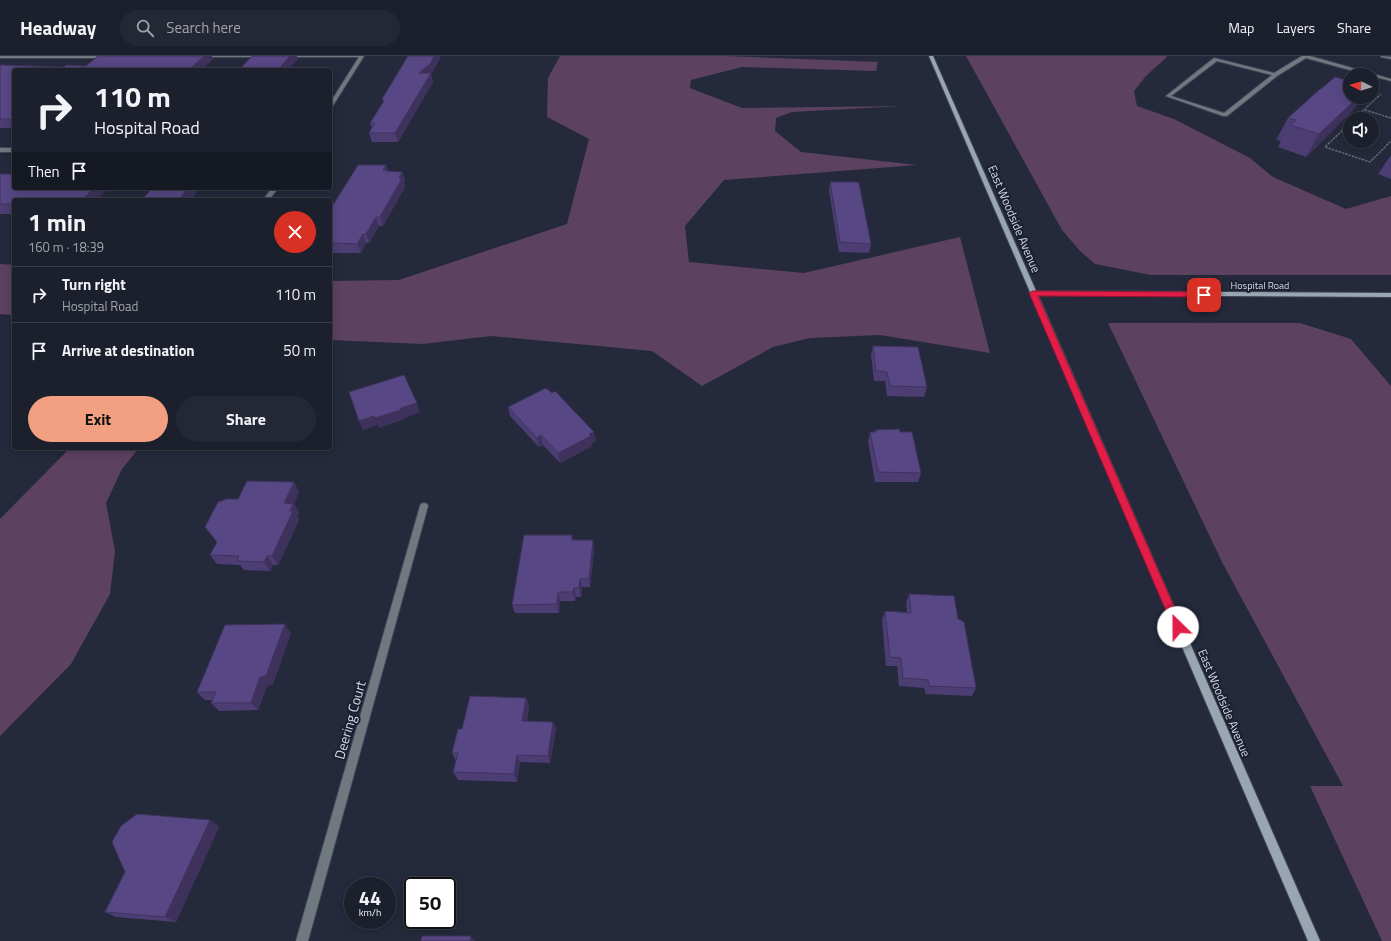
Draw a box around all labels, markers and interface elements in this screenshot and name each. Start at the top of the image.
search box [120,10,400,46]
text: Headway [20,13,96,42]
text: Search here [166,16,241,39]
icon: search [134,17,156,39]
text: Map [1228,17,1254,38]
text: Layers [1276,17,1315,38]
text: Share [1337,17,1371,38]
north arrow [1343,68,1379,104]
map controls [1343,68,1379,148]
text: 110 m [94,75,171,118]
icon: right [28,84,80,136]
button: sound [1343,112,1379,148]
text: Hospital Road [94,114,200,141]
text: Then [28,160,60,183]
icon: arrive [68,160,90,182]
street label: East Woodside Avenue [983,162,1046,276]
text: 1 min [28,204,86,240]
button: close [274,211,316,253]
text: 160 m · 18:39 [28,237,104,257]
text: Turn right [62,273,126,296]
pin [1187,278,1221,312]
street label: Hospital Road [1231,278,1289,293]
text: 110 m [275,283,316,306]
icon: right [28,284,50,306]
icon: arrive [1193,284,1215,306]
text: Hospital Road [62,296,138,316]
text: Arrive at destination [62,339,195,362]
text: 50 m [283,339,316,362]
icon: arrive [28,340,50,362]
button: Exit [28,396,168,442]
button: Share [176,396,316,442]
position arrow [1157,606,1199,648]
street label: East Woodside Avenue [1193,646,1256,760]
street label: Deering Court [328,678,371,762]
speed limit sign: 50 [404,877,456,929]
text: 44 [359,882,381,913]
text: km/h [359,905,381,920]

